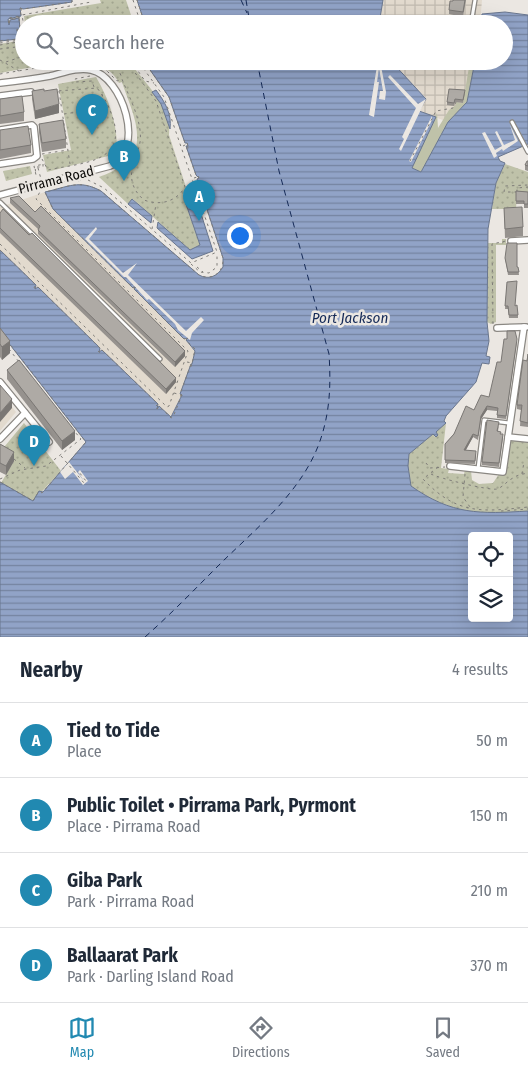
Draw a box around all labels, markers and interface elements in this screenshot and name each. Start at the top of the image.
search box [15,15,513,70]
icon: search [33,29,61,57]
text: Search here [73,31,165,54]
pin: C [76,94,108,135]
pin: B [108,140,140,181]
street label: Pirrama Road [17,162,95,198]
pin: A [183,180,215,221]
your location [227,223,253,249]
water label: Port Jackson [312,309,388,327]
pin: D [18,425,50,466]
map controls [468,532,513,622]
button: locate [468,532,513,577]
button: layers [468,577,513,622]
text: Nearby [20,657,82,683]
text: 4 results [452,660,508,679]
text: Tied to Tide [67,719,160,742]
text: A [32,731,40,750]
text: 50 m [476,731,508,750]
text: Place [67,742,102,761]
text: Public Toilet • Pirrama Park, Pyrmont [67,794,356,817]
text: B [32,806,40,825]
text: 150 m [470,806,508,825]
text: Place · Pirrama Road [67,817,201,836]
text: Giba Park [67,869,142,892]
text: C [32,881,40,900]
text: 210 m [471,881,508,900]
text: Park · Pirrama Road [67,892,194,911]
text: Ballaarat Park [67,944,178,967]
text: D [31,956,41,975]
text: 370 m [470,956,508,975]
text: Park · Darling Island Road [67,967,234,986]
tab: Map [68,1014,96,1061]
tab: Directions [232,1014,290,1061]
tab: Saved [426,1014,460,1061]

